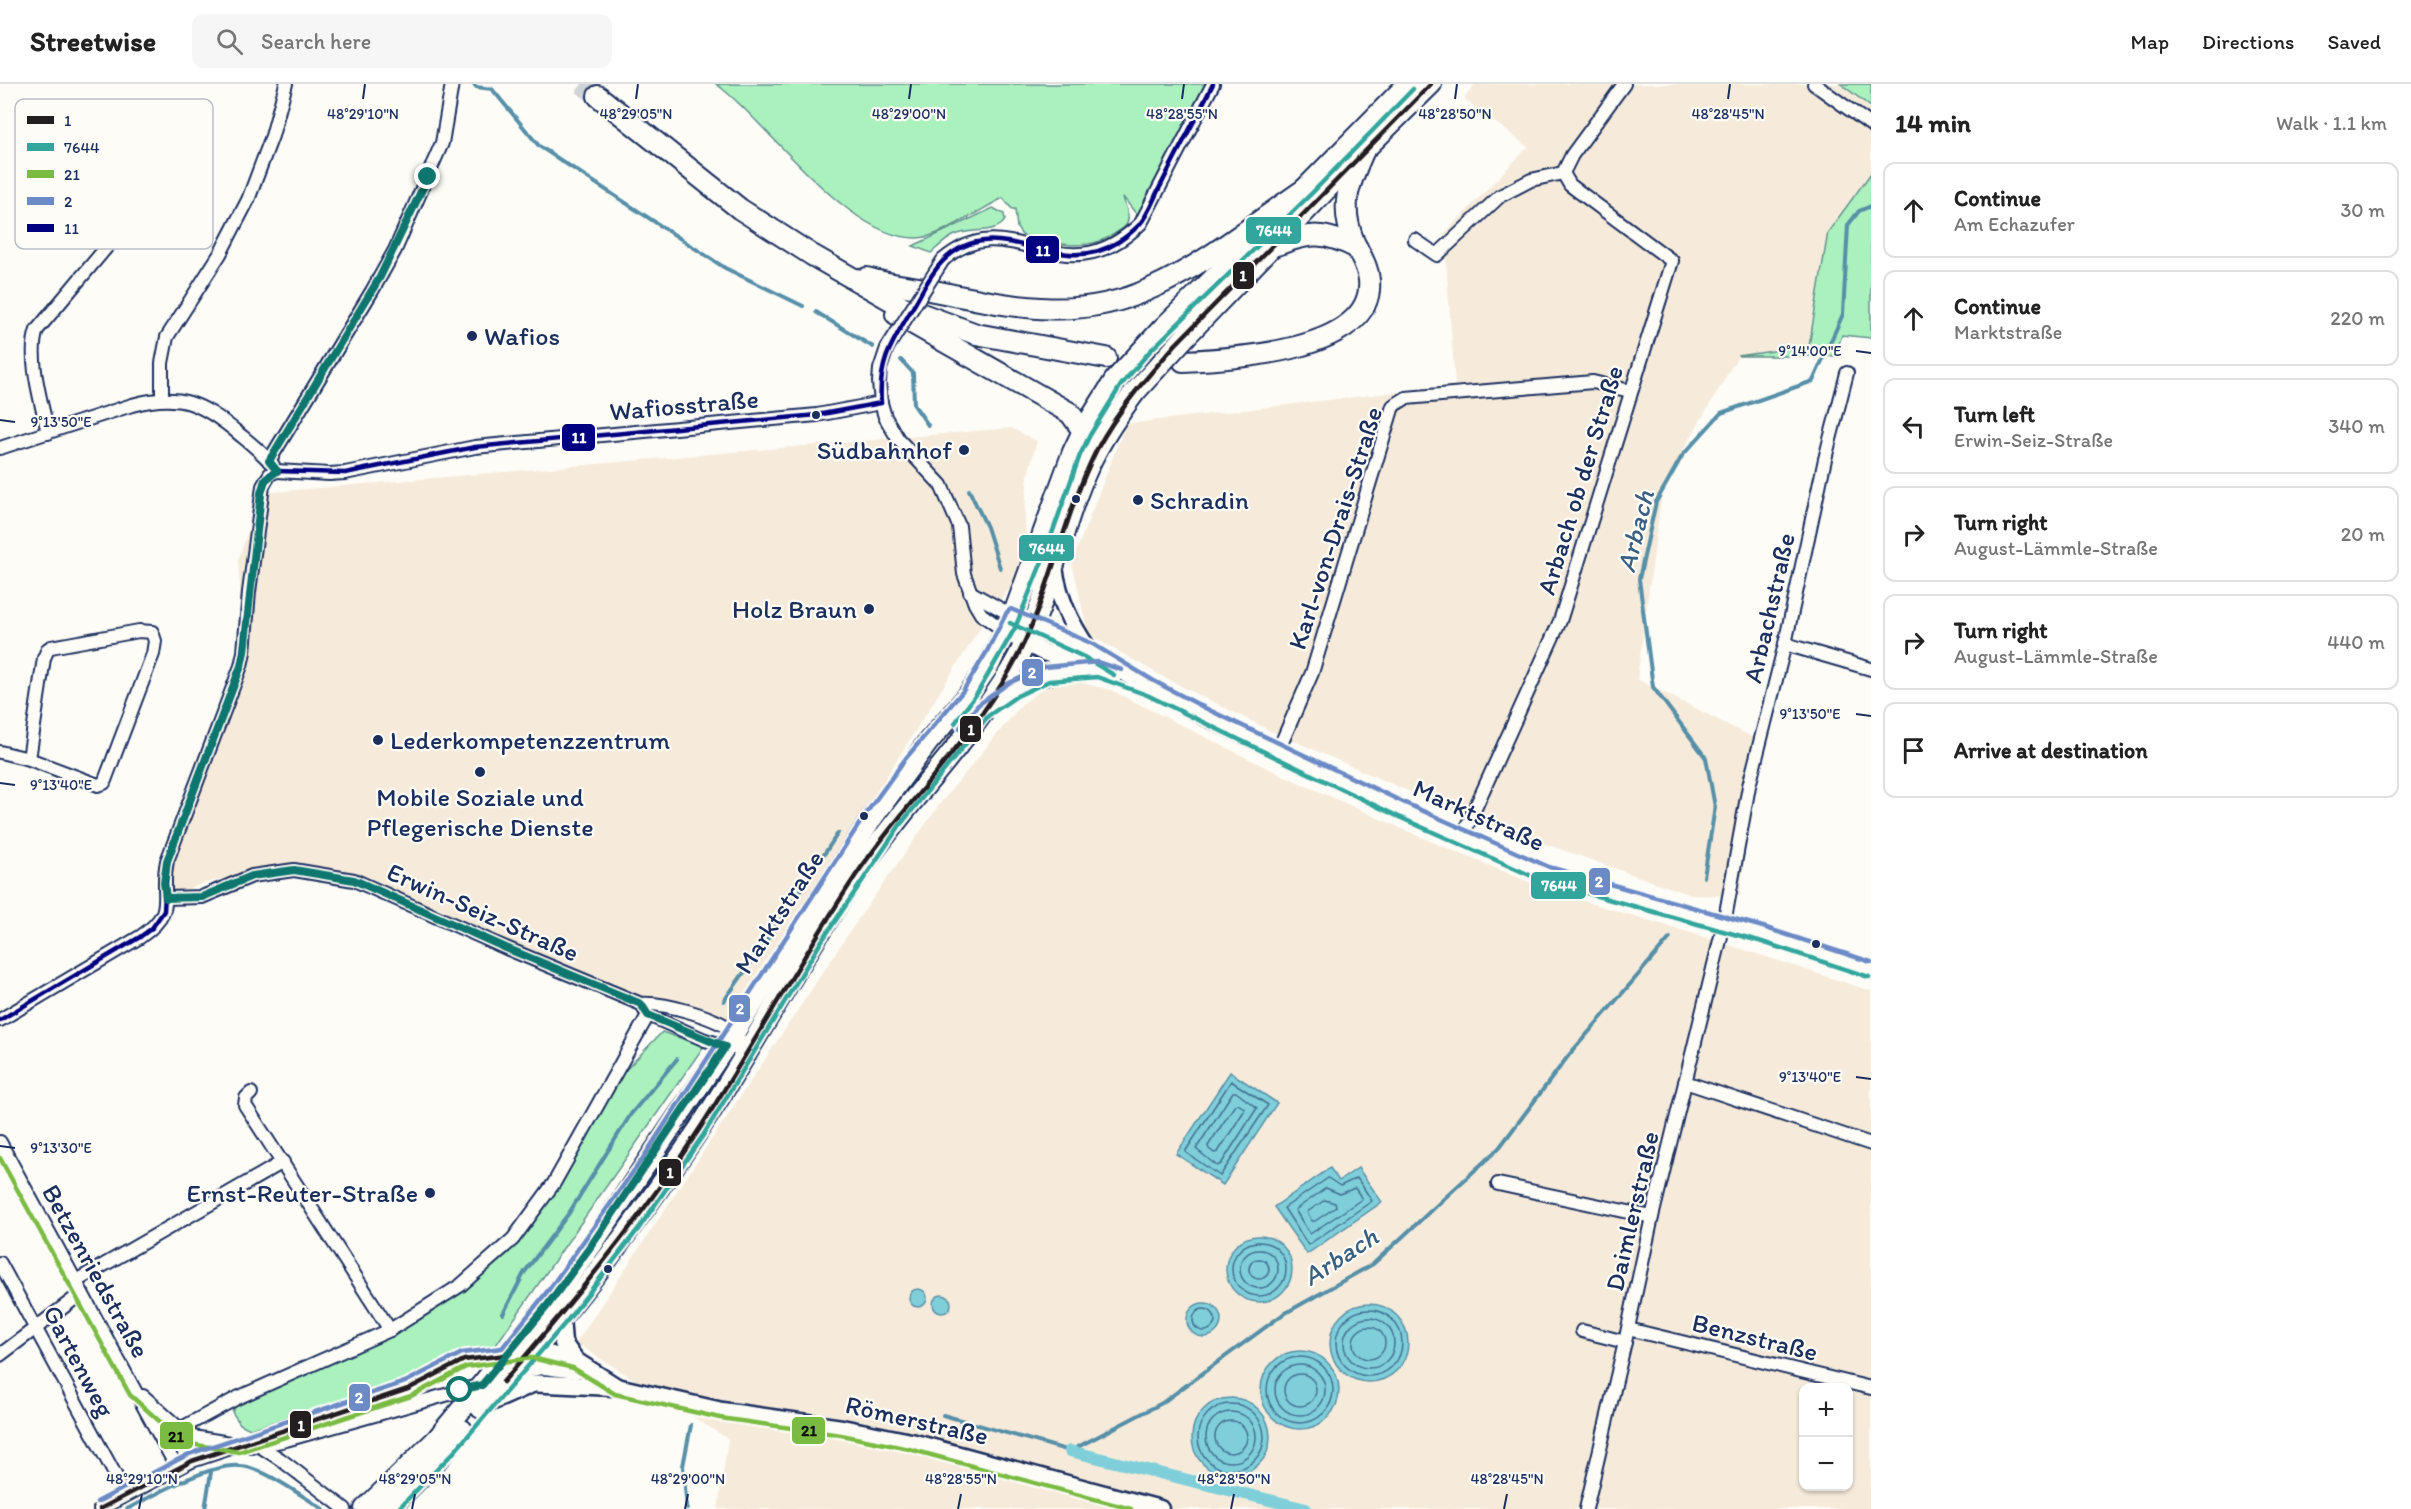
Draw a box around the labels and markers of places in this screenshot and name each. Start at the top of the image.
place label: Wafios [484,320,560,352]
marker: Wafios [465,329,479,343]
unlabelled marker [810,409,822,421]
place label: Südbahnhof [817,434,952,466]
marker: Südbahnhof [957,443,971,457]
place label: Schradin [1150,484,1249,516]
unlabelled marker [1070,493,1082,505]
marker: Schradin [1131,493,1145,507]
place label: Holz Braun [732,593,857,625]
marker: Holz Braun [862,602,876,616]
place label: Lederkompetenzzentrum [390,724,670,756]
marker: Lederkompetenzzentrum [371,733,385,747]
marker: Mobile Soziale und Pflegerische Dienste [473,765,487,779]
place label: Mobile Soziale und Pflegerische Dienste [366,781,594,843]
unlabelled marker [858,810,870,822]
unlabelled marker [1810,938,1822,950]
place label: Ernst-Reuter-Straße [187,1177,418,1209]
marker: Ernst-Reuter-Straße [423,1186,437,1200]
unlabelled marker [602,1263,614,1275]

